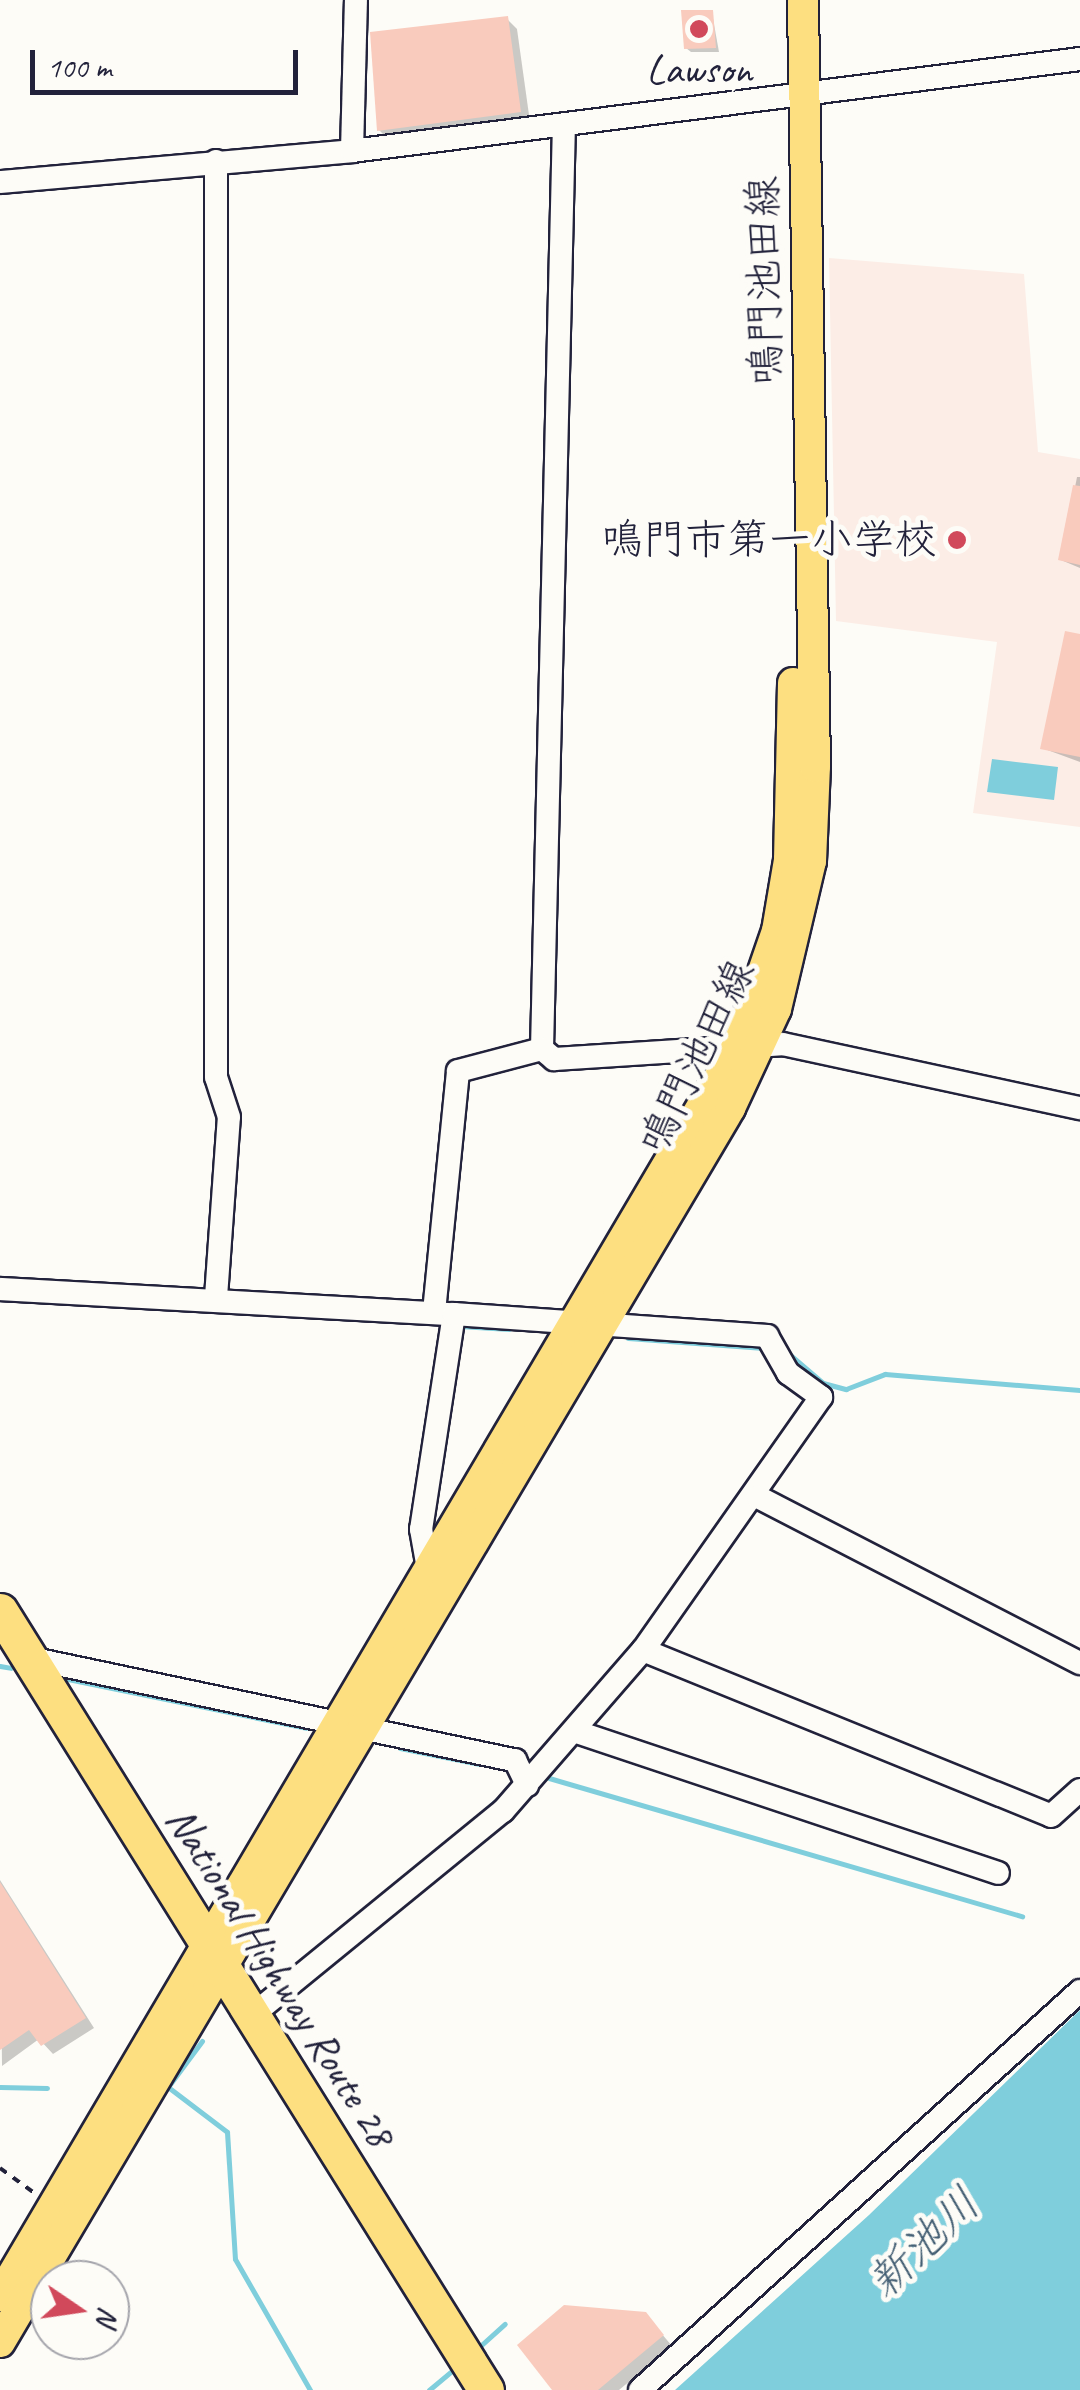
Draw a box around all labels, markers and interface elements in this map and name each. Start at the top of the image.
marker: Lawson [688,18,710,40]
scale bar [35,30,302,92]
place label: Lawson [646,45,752,95]
text: 100 m [47,48,112,86]
street label: 鳴門池田線 [738,176,792,386]
place label: 鳴門市第一小学校 [601,515,937,565]
marker: 鳴門市第一小学校 [946,529,968,551]
street label: 鳴門池田線 [628,952,766,1162]
street label: National Highway Route 28 [155,1798,405,2156]
water label: 新池川 [857,2177,991,2309]
north arrow [30,2260,130,2360]
text: N [89,2304,127,2329]

